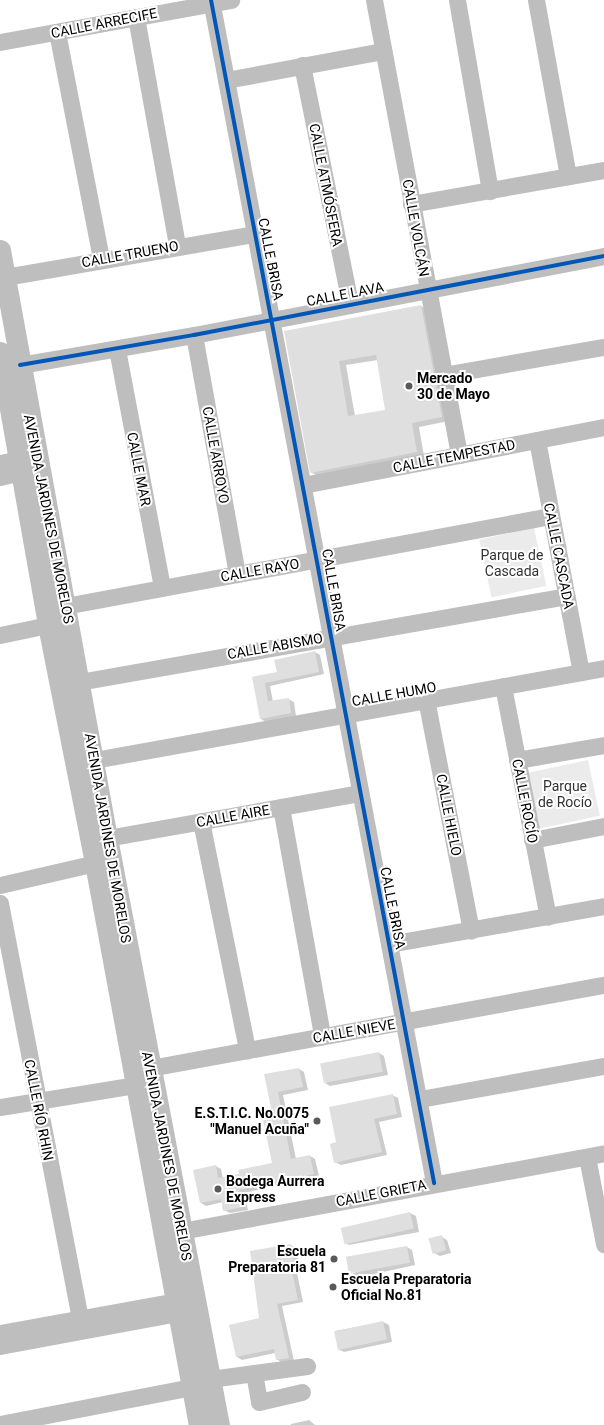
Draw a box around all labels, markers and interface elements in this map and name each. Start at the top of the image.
street label: CALLE ARRECIFE [50,4,158,42]
street label: CALLE ATMÓSFERA [306,122,346,248]
street label: CALLE VOLCÁN [399,178,433,278]
street label: CALLE BRISA [255,216,287,302]
street label: CALLE TRUENO [80,237,180,271]
street label: CALLE LAVA [305,278,385,310]
place label: Mercado 30 de Mayo [417,370,490,402]
marker: Mercado 30 de Mayo [404,381,414,391]
street label: CALLE ARROYO [199,405,233,505]
street label: AVENIDA JARDINES DE MORELOS [20,413,78,625]
street label: CALLE MAR [124,431,154,507]
street label: CALLE TEMPESTAD [391,436,517,476]
street label: CALLE CASCADA [540,502,578,610]
street label: CALLE BRISA [318,547,350,633]
park label: Parque de Cascada [481,547,543,580]
street label: CALLE RAYO [219,555,301,585]
street label: CALLE ABISMO [226,629,324,663]
street label: CALLE HUMO [350,678,438,710]
street label: AVENIDA JARDINES DE MORELOS [81,732,135,944]
street label: CALLE ROCÍO [509,757,541,845]
street label: CALLE HIELO [433,773,465,857]
park label: Parque de Rocío [538,778,592,810]
street label: CALLE AIRE [195,801,271,831]
street label: CALLE BRISA [377,865,409,951]
street label: CALLE NIEVE [311,1015,397,1047]
street label: AVENIDA JARDINES DE MORELOS [138,1050,196,1262]
street label: CALLE RÍO RHIN [21,1058,57,1162]
place label: E.S.T.I.C. No.0075 "Manuel Acuña" [194,1105,309,1138]
marker: E.S.T.I.C. No.0075 "Manuel Acuña" [312,1116,322,1126]
place label: Bodega Aurrera Express [226,1173,324,1206]
street label: CALLE GRIETA [334,1176,428,1210]
marker: Bodega Aurrera Express [213,1184,223,1194]
place label: Escuela Preparatoria 81 [228,1243,326,1276]
marker: Escuela Preparatoria 81 [329,1254,339,1264]
place label: Escuela Preparatoria Oficial No.81 [341,1271,472,1304]
marker: Escuela Preparatoria Oficial No.81 [328,1282,338,1292]

